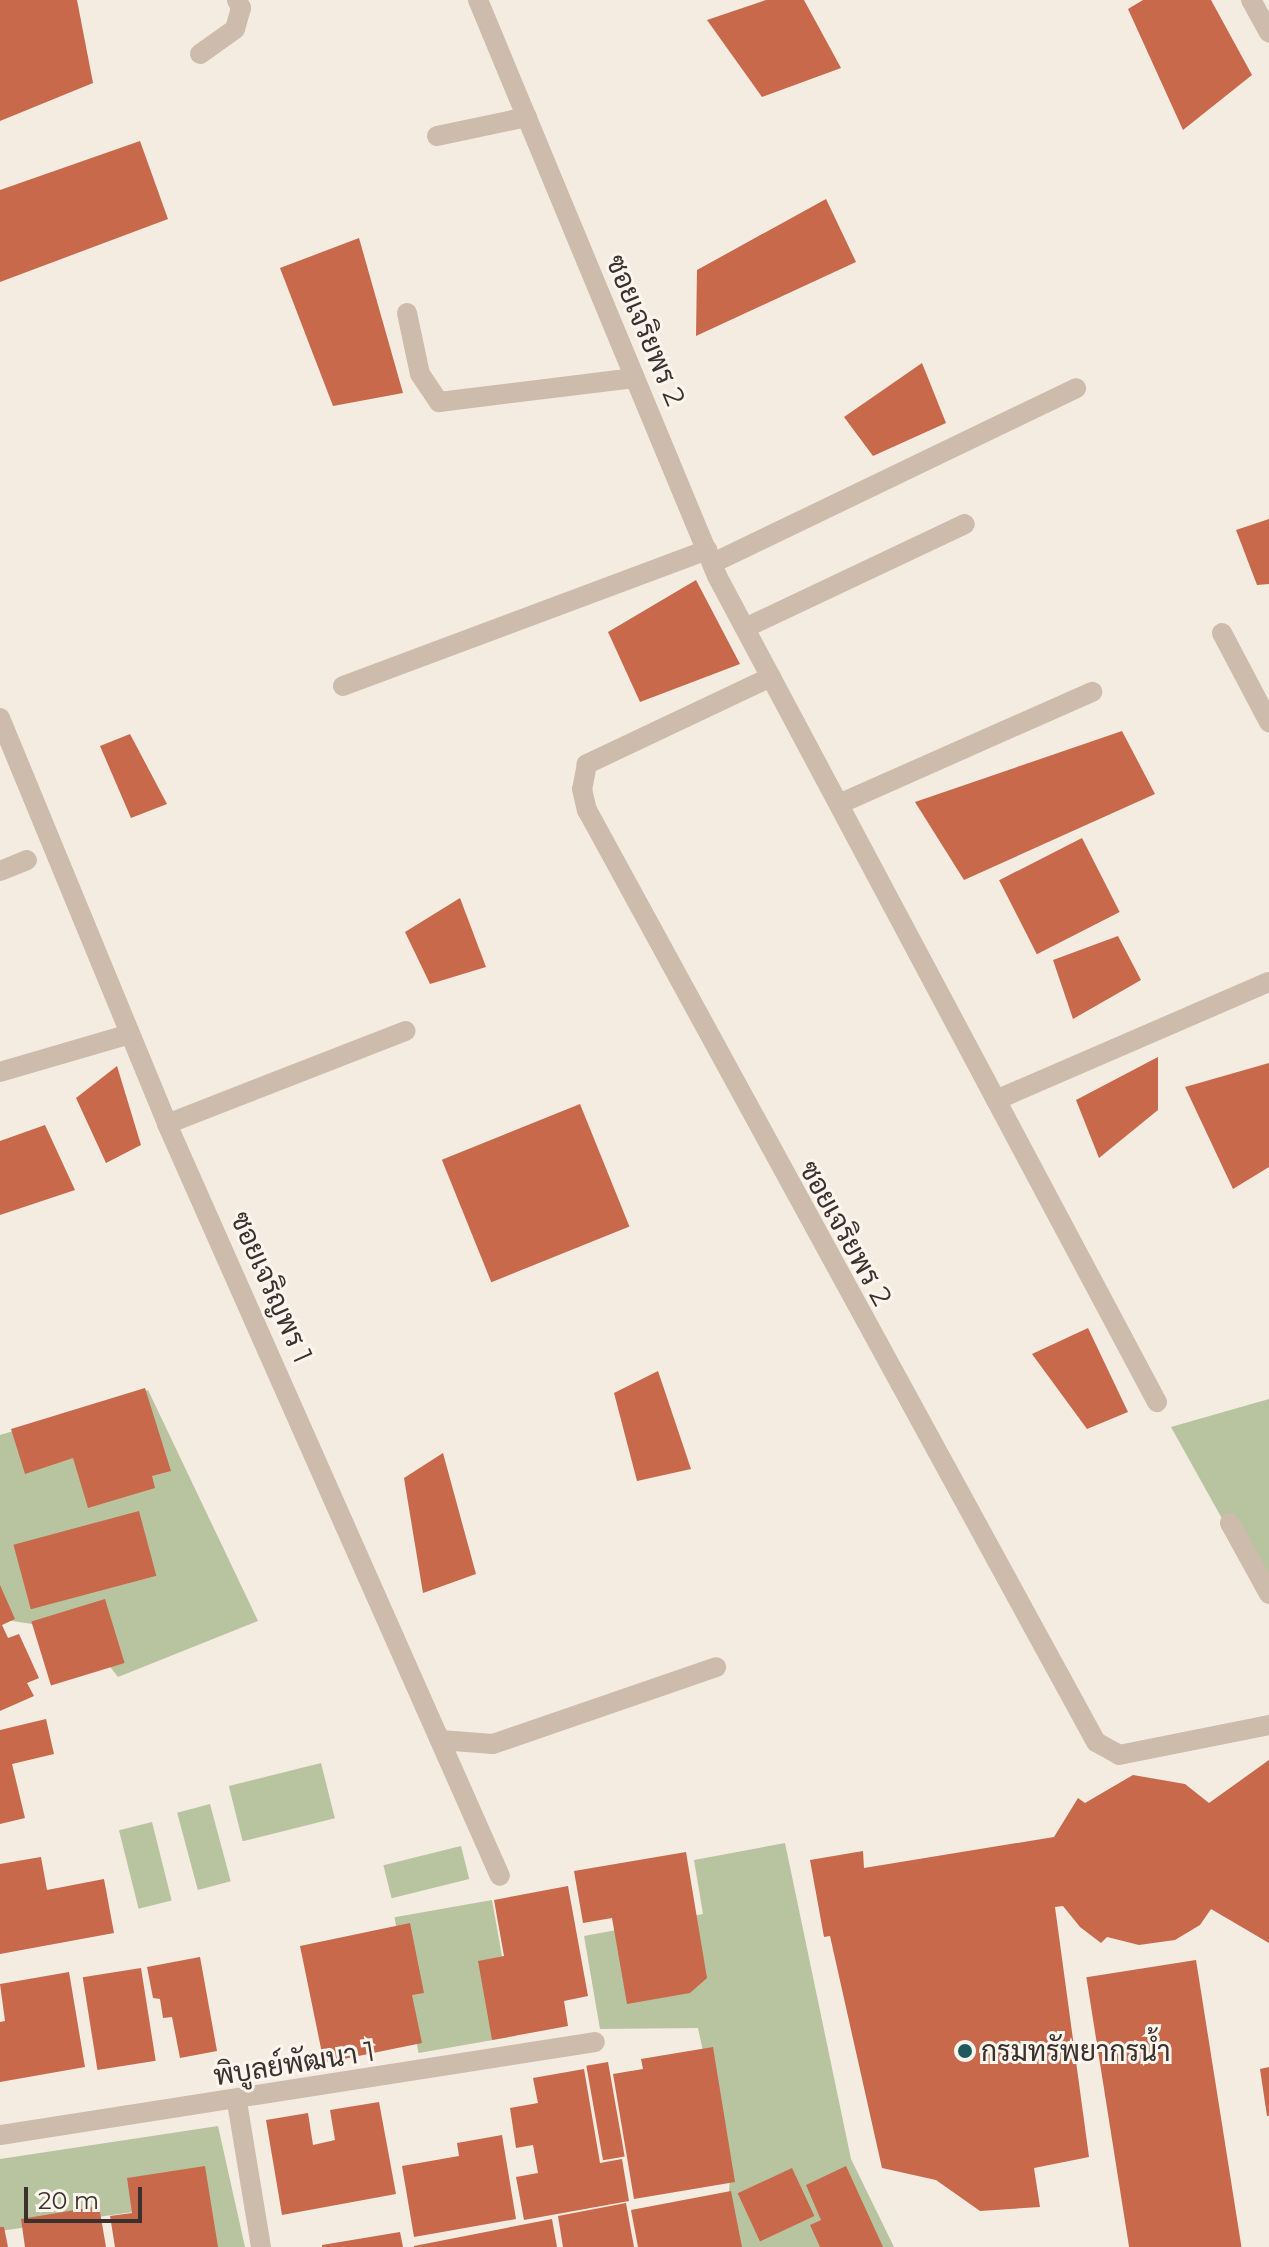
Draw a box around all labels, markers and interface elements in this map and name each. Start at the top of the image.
street label: ซอยเจริยพร 2 [599,250,693,410]
street label: ซอยเจริยพร 2 [792,1155,900,1311]
street label: ซอยเจริญพร 1 [224,1206,320,1368]
street label: พิบูลย์พัฒนา 1 [211,2034,377,2092]
place label: กรมทรัพยากรน้ำ [981,2034,1171,2068]
marker: กรมทรัพยากรน้ำ [956,2042,974,2060]
scale bar [28,2171,146,2221]
text: 20 m [38,2186,99,2215]

